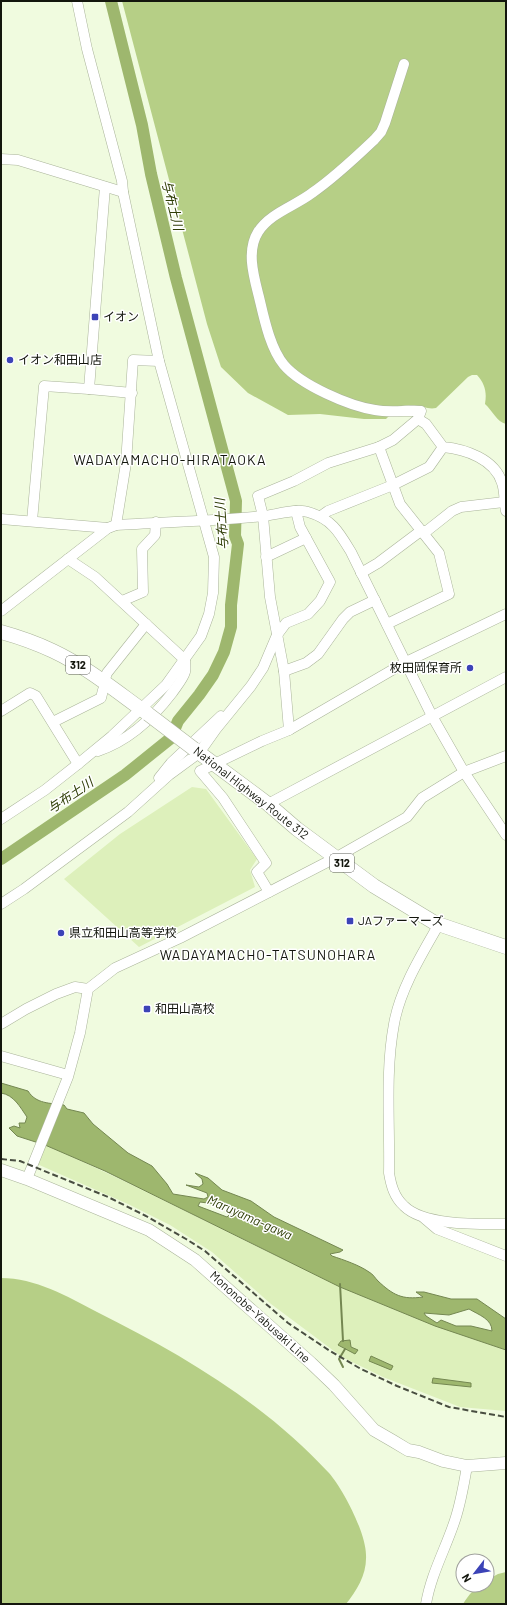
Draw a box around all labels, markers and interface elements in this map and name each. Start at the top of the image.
water label: 与布土川 [159,178,188,234]
place label: イオン [103,309,139,323]
marker: イオン [90,312,100,322]
place label: イオン和田山店 [18,352,102,366]
marker: イオン和田山店 [5,355,15,365]
district label: WADAYAMACHO-HIRATAOKA [74,451,266,468]
water label: 与布土川 [211,496,231,551]
road number: 312 [66,656,90,674]
place label: 枚田岡保育所 [390,660,462,674]
marker: 枚田岡保育所 [465,663,475,673]
street label: National Highway Route 312 [191,743,312,841]
water label: 与布土川 [44,773,98,816]
road number: 312 [330,854,354,872]
place label: JAファーマーズ [358,913,444,927]
marker: JAファーマーズ [345,916,355,926]
place label: 県立和田山高等学校 [69,925,177,939]
marker: 県立和田山高等学校 [56,928,66,938]
district label: WADAYAMACHO-TATSUNOHARA [160,946,376,963]
place label: 和田山高校 [155,1001,215,1015]
marker: 和田山高校 [142,1004,152,1014]
water label: Maruyama-gawa [205,1191,295,1243]
street label: Mononobe-Yabusaki Line [208,1268,314,1365]
north arrow [455,1553,495,1593]
text: N [459,1572,473,1585]

